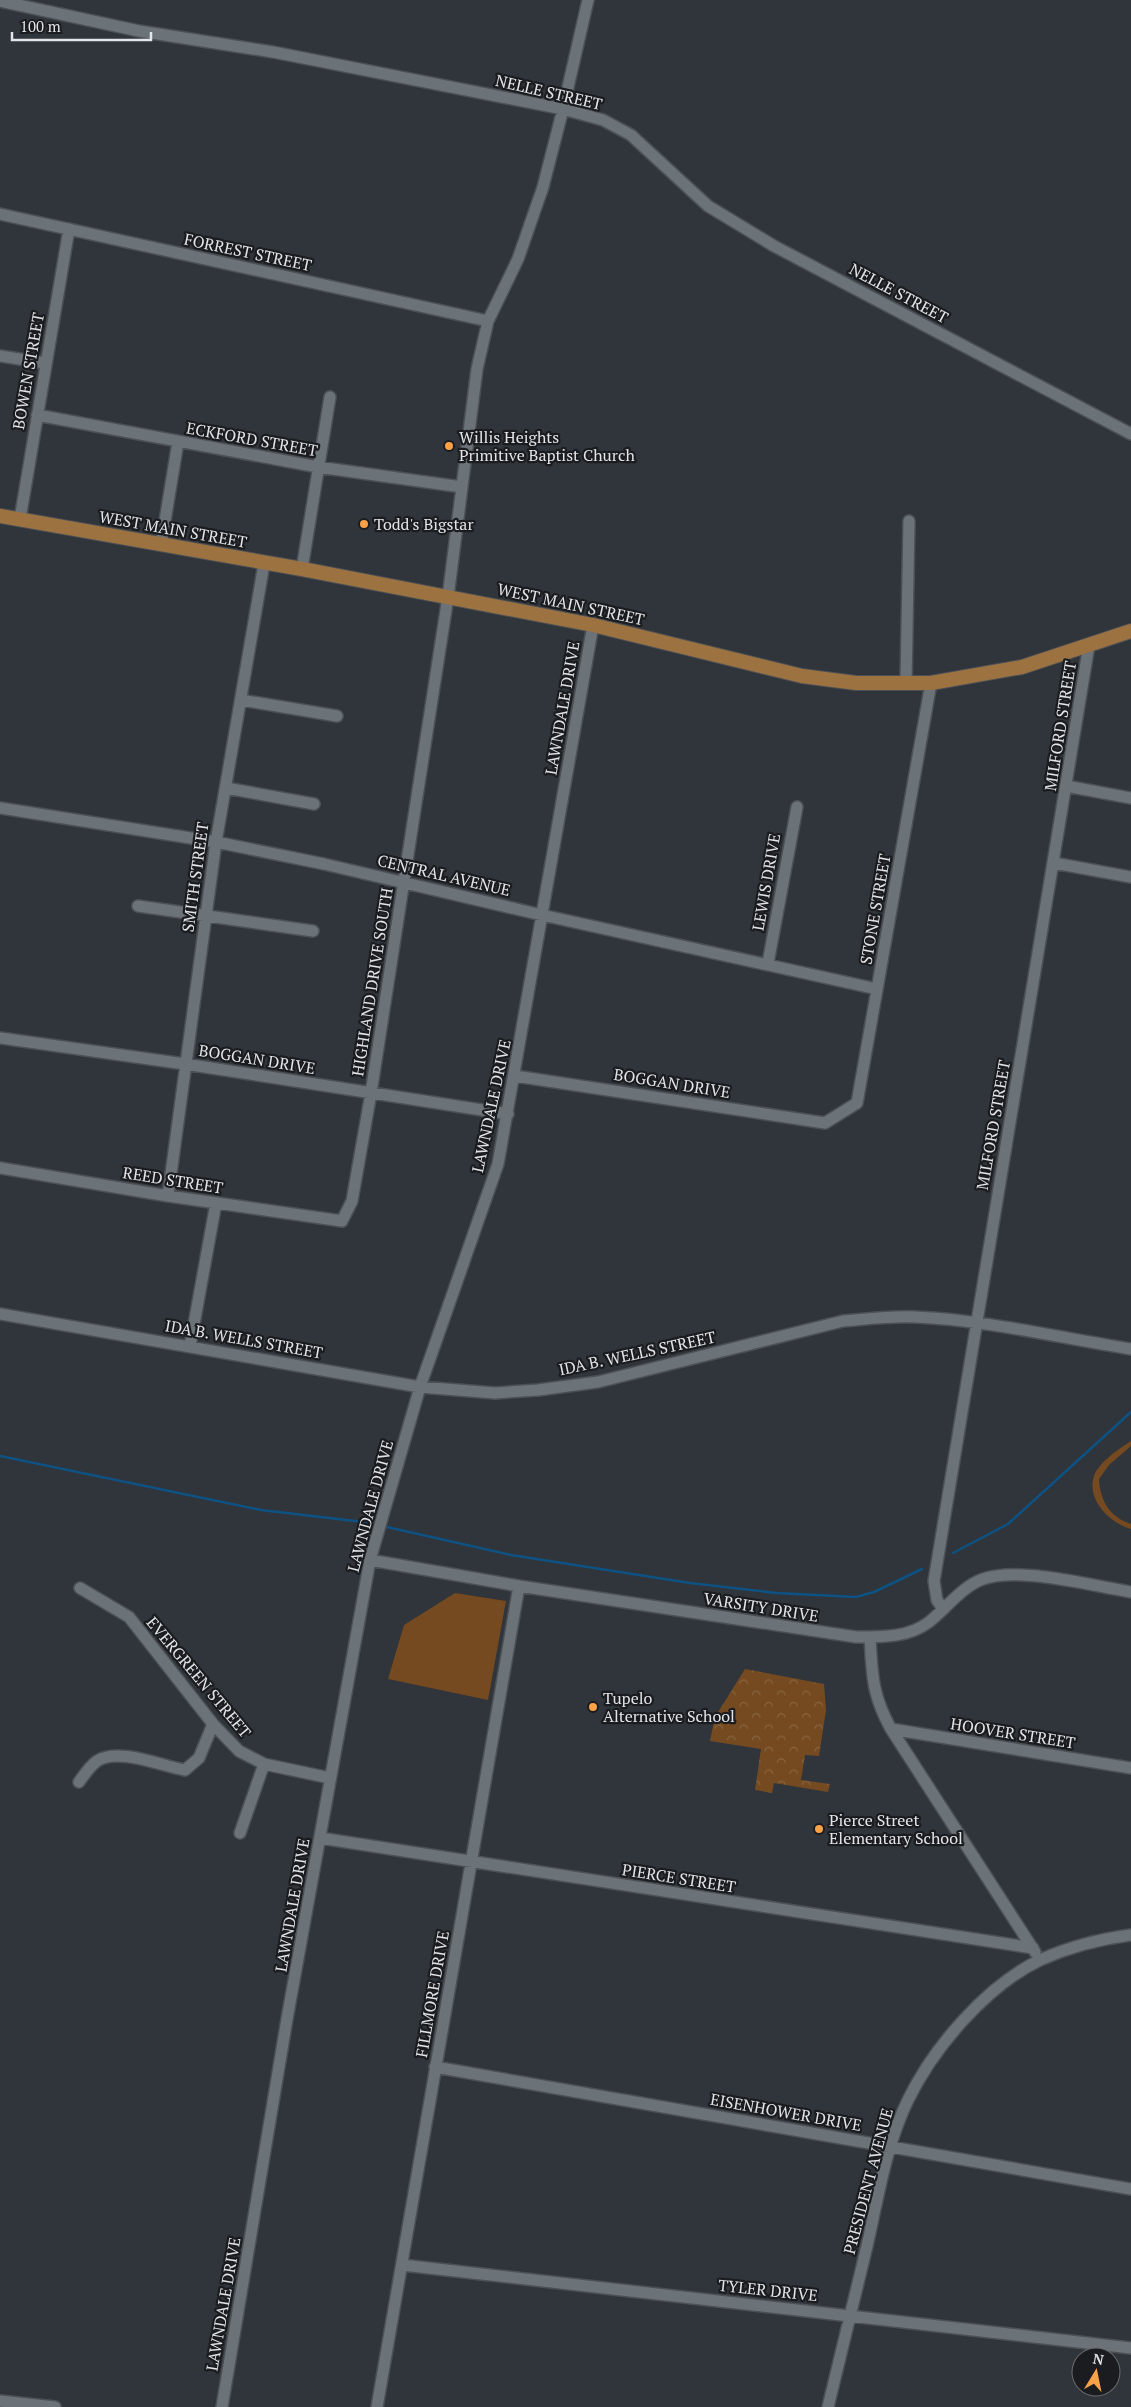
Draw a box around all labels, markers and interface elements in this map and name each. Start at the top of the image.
scale bar [12,10,151,42]
text: 100 m [20,16,61,36]
street label: NELLE STREET [493,69,605,115]
street label: FORREST STREET [182,228,314,276]
street label: NELLE STREET [846,258,952,328]
street label: BOWEN STREET [7,311,49,431]
street label: ECKFORD STREET [185,417,320,461]
place label: Willis Heights Primitive Baptist Church [459,426,635,466]
marker: Willis Heights Primitive Baptist Church [443,440,455,452]
street label: WEST MAIN STREET [97,505,249,553]
place label: Todd's Bigstar [374,513,474,535]
marker: Todd's Bigstar [358,518,370,530]
street label: WEST MAIN STREET [495,578,647,630]
street label: LAWNDALE DRIVE [539,639,585,777]
street label: MILFORD STREET [1039,659,1081,793]
street label: SMITH STREET [176,821,214,933]
street label: LEWIS DRIVE [747,832,785,932]
street label: CENTRAL AVENUE [375,849,513,901]
street label: STONE STREET [854,852,896,966]
street label: HIGHLAND DRIVE SOUTH [346,886,398,1078]
street label: LAWNDALE DRIVE [466,1037,516,1175]
street label: BOGGAN DRIVE [197,1039,317,1079]
street label: MILFORD STREET [971,1058,1015,1192]
street label: BOGGAN DRIVE [612,1063,732,1103]
street label: REED STREET [121,1161,225,1199]
street label: IDA B. WELLS STREET [163,1314,325,1364]
street label: IDA B. WELLS STREET [557,1326,717,1380]
street label: LAWNDALE DRIVE [342,1438,398,1574]
street label: VARSITY DRIVE [702,1587,820,1627]
street label: EVERGREEN STREET [142,1612,256,1742]
place label: Tupelo Alternative School [603,1687,735,1727]
marker: Tupelo Alternative School [587,1701,599,1713]
street label: HOOVER STREET [949,1712,1077,1754]
place label: Pierce Street Elementary School [829,1809,963,1849]
marker: Pierce Street Elementary School [813,1823,825,1835]
street label: LAWNDALE DRIVE [269,1836,315,1974]
street label: PIERCE STREET [621,1858,738,1898]
street label: FILLMORE DRIVE [410,1929,454,2059]
street label: EISENHOWER DRIVE [709,2088,863,2136]
street label: PRESIDENT AVENUE [838,2106,898,2256]
street label: LAWNDALE DRIVE [200,2235,246,2373]
street label: TYLER DRIVE [717,2274,819,2306]
north arrow [1071,2347,1121,2397]
text: N [1091,2348,1106,2369]

